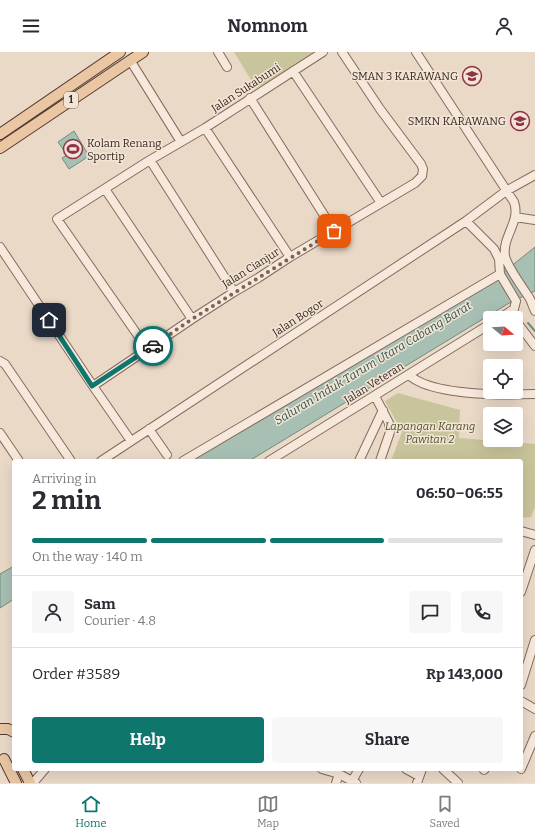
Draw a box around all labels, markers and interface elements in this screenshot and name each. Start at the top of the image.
icon: menu [20,15,42,37]
text: Nomnom [227,15,308,37]
icon: person [493,15,515,37]
street label: Jalan Sukabumi [208,60,284,116]
school or university icon: SMAN 3 KARAWANG [461,65,483,87]
place label: SMAN 3 KARAWANG [352,70,458,83]
road number: 1 [64,92,78,108]
school or university icon: SMKN KARAWANG [509,110,531,132]
place label: SMKN KARAWANG [408,115,506,128]
place label: Kolam Renang Sportip [87,137,162,163]
sports icon: Kolam Renang Sportip [62,138,84,160]
pin [317,214,351,248]
icon: bag [323,220,345,242]
street label: Jalan Cianjur [219,245,282,291]
street label: Jalan Bogor [269,297,326,340]
water label: Saluran Induk Tarum Utara Cabang Barat [272,298,475,428]
pin [32,303,66,337]
icon: home [38,309,60,331]
north arrow [483,311,523,351]
map controls [483,311,523,447]
courier [133,326,173,366]
icon: car [142,335,164,357]
button: locate [483,359,523,399]
street label: Jalan Veteran [341,360,406,407]
button: layers [483,407,523,447]
park label: Lapangan Karang Pawitan 2 [385,420,475,446]
text: Arriving in [32,471,97,486]
text: 06:50–06:55 [416,484,503,502]
text: 2 min [32,485,101,516]
text: On the way · 140 m [32,549,143,564]
button: person [32,591,74,633]
button: chat [409,591,451,633]
button: phone [461,591,503,633]
text: Sam [84,595,116,613]
text: Courier · 4.8 [84,613,156,628]
text: Order #3589 [32,665,120,683]
text: Rp 143,000 [426,665,503,683]
button: Help [32,717,264,763]
button: Share [272,717,503,763]
tab: Home [75,793,107,830]
tab: Map [257,793,279,830]
tab: Saved [430,793,460,830]

